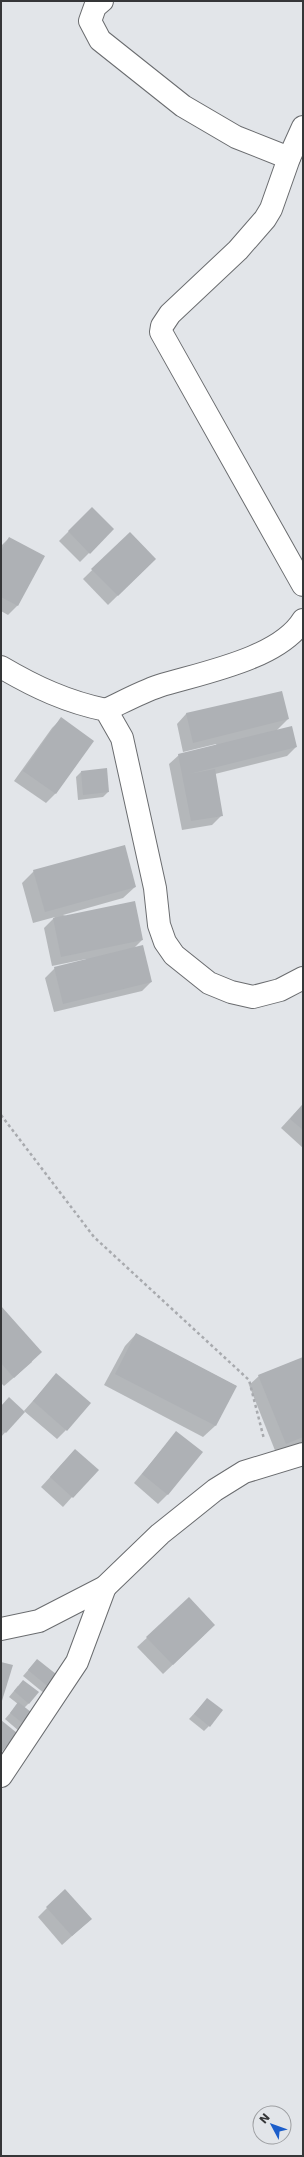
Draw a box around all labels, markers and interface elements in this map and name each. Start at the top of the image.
north arrow [252,2105,292,2145]
text: N [257,2111,273,2127]

